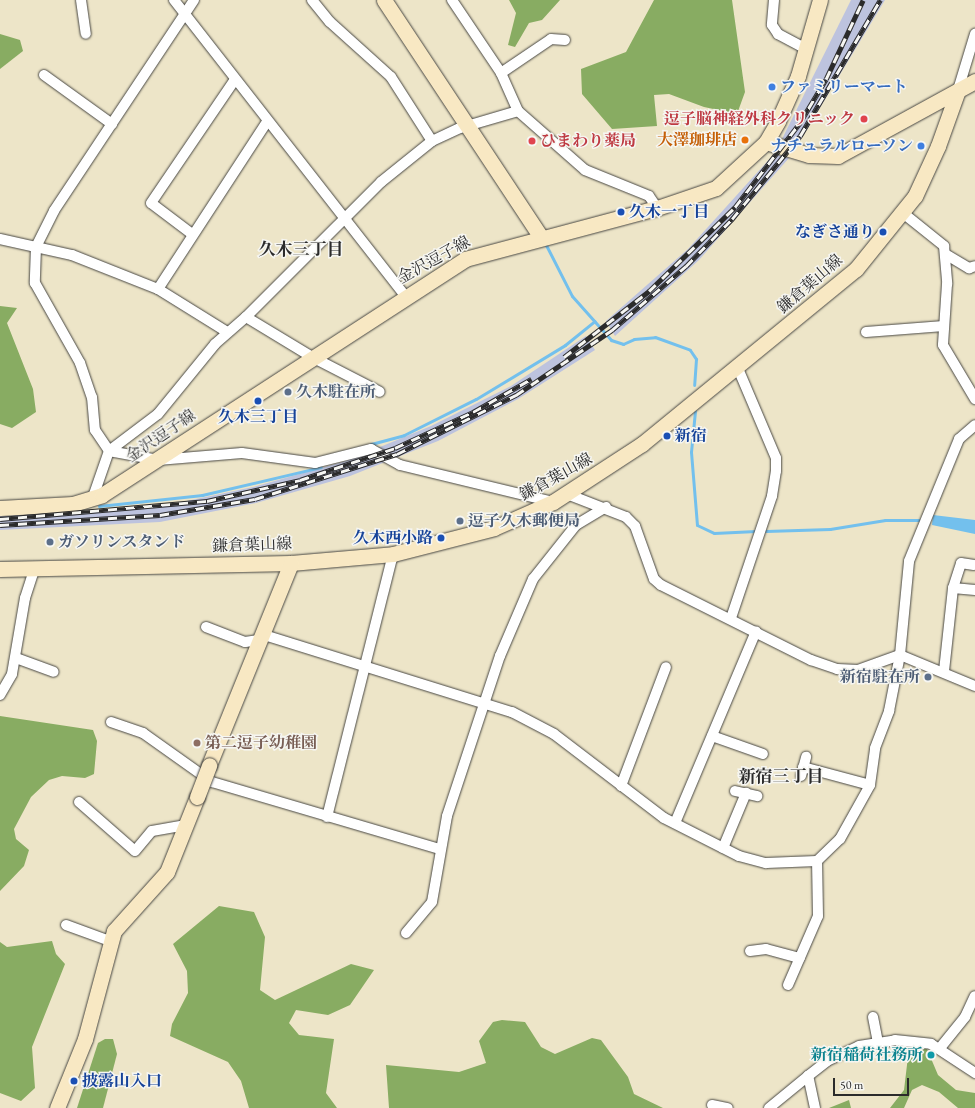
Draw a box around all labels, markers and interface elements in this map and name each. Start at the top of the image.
place label: ファミリーマート [780,77,908,97]
marker: ファミリーマート [767,82,777,92]
place label: 逗子脳神経外科クリニック [663,109,855,129]
marker: 逗子脳神経外科クリニック [858,113,870,125]
place label: 大澤珈琲店 [657,130,737,150]
place label: ひまわり薬局 [540,131,636,151]
marker: 大澤珈琲店 [740,135,750,145]
marker: ひまわり薬局 [527,136,537,146]
place label: ナチュラルローソン [769,136,913,156]
marker: ナチュラルローソン [916,141,926,151]
place label: 久木一丁目 [629,202,709,222]
marker: 久木一丁目 [616,207,626,217]
place label: なぎさ通り [795,222,875,242]
marker: なぎさ通り [878,227,888,237]
street label: 金沢逗子線 [394,232,474,288]
district label: 久木三丁目 [259,240,343,260]
street label: 鎌倉葉山線 [774,251,846,317]
place label: 久木駐在所 [296,382,376,402]
marker: 久木駐在所 [283,387,293,397]
marker: 久木三丁目 [253,396,263,406]
street label: 金沢逗子線 [122,406,200,466]
place label: 久木三丁目 [218,407,298,427]
place label: 新宿 [675,426,707,446]
marker: 新宿 [662,431,672,441]
street label: 鎌倉葉山線 [516,449,596,505]
place label: 逗子久木郵便局 [468,511,580,531]
marker: 逗子久木郵便局 [455,516,465,526]
place label: 久木西小路 [353,528,433,548]
place label: ガソリンスタンド [58,532,186,552]
marker: 久木西小路 [436,533,446,543]
street label: 鎌倉葉山線 [212,534,292,556]
marker: ガソリンスタンド [45,537,55,547]
place label: 新宿駐在所 [840,667,920,687]
marker: 新宿駐在所 [923,672,933,682]
place label: 第二逗子幼稚園 [205,733,317,753]
marker: 第二逗子幼稚園 [192,738,202,748]
district label: 新宿三丁目 [739,767,823,787]
place label: 新宿稲荷社務所 [811,1045,923,1065]
marker: 新宿稲荷社務所 [926,1050,936,1060]
scale bar [835,1070,911,1096]
place label: 披露山入口 [82,1071,162,1091]
marker: 披露山入口 [69,1076,79,1086]
text: 50 m [840,1077,863,1093]

